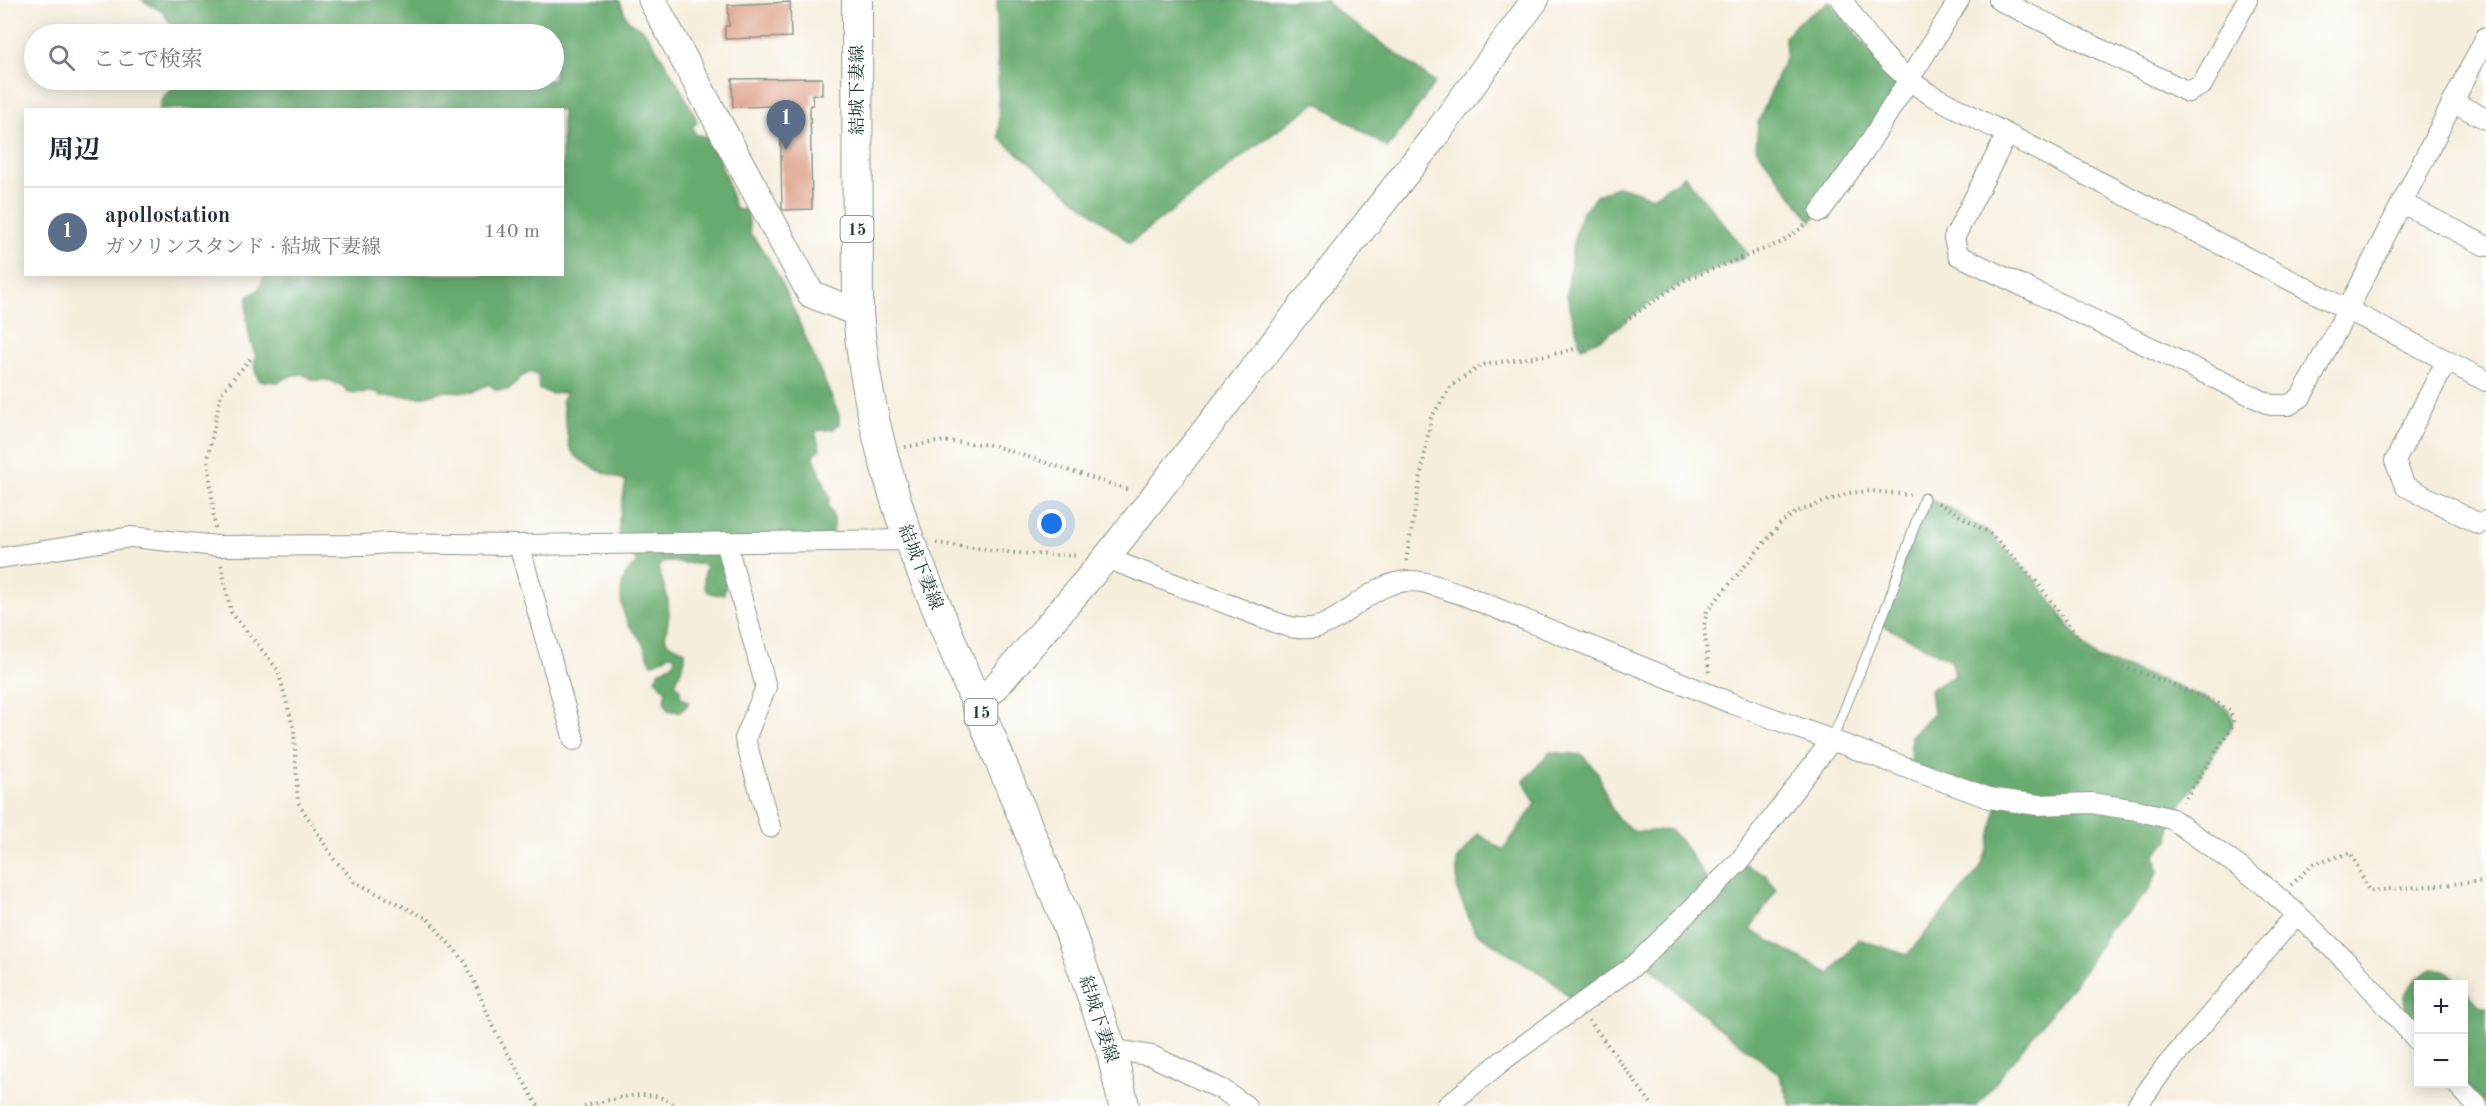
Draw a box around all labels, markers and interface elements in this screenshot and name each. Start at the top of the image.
search box [24,24,564,90]
icon: search [45,41,78,74]
street label: 結城下妻線 [847,45,867,135]
text: ここで検索 [93,49,203,71]
pin: 1 [766,100,806,150]
text: 周辺 [48,138,100,164]
text: apollostation [105,205,230,227]
road number: 15 [840,216,874,242]
text: 1 [62,222,73,242]
text: 140 m [484,222,540,242]
text: ガソリンスタンド · 結城下妻線 [105,238,381,258]
your location [1037,509,1066,538]
street label: 結城下妻線 [895,522,947,612]
road number: 15 [964,699,998,725]
street label: 結城下妻線 [1076,973,1122,1065]
map controls [2414,980,2468,1088]
button: + [2414,980,2468,1034]
button: − [2414,1034,2468,1088]

